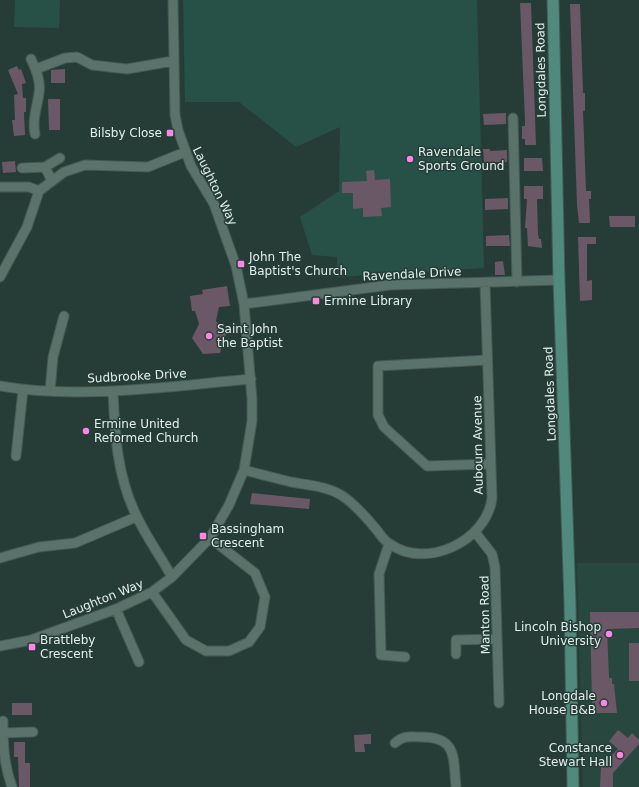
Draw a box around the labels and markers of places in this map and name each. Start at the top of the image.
place label: Bilsby Close [90,126,162,140]
marker: Bilsby Close [165,128,175,138]
place label: Ravendale Sports Ground [418,145,504,173]
marker: Ravendale Sports Ground [405,154,415,164]
place label: John The Baptist's Church [248,250,347,278]
marker: John The Baptist's Church [236,259,246,269]
place label: Ermine Library [324,294,412,308]
marker: Ermine Library [311,296,321,306]
place label: Saint John the Baptist [217,322,283,350]
marker: Saint John the Baptist [204,331,214,341]
place label: Ermine United Reformed Church [94,417,198,445]
marker: Ermine United Reformed Church [81,426,91,436]
place label: Bassingham Crescent [211,522,284,550]
marker: Bassingham Crescent [198,531,208,541]
place label: Lincoln Bishop University [514,620,601,648]
marker: Lincoln Bishop University [604,629,614,639]
place label: Brattleby Crescent [40,633,95,661]
marker: Brattleby Crescent [27,642,37,652]
place label: Longdale House B&B [529,689,596,717]
marker: Longdale House B&B [599,698,609,708]
place label: Constance Stewart Hall [539,741,612,769]
marker: Constance Stewart Hall [615,750,625,760]

